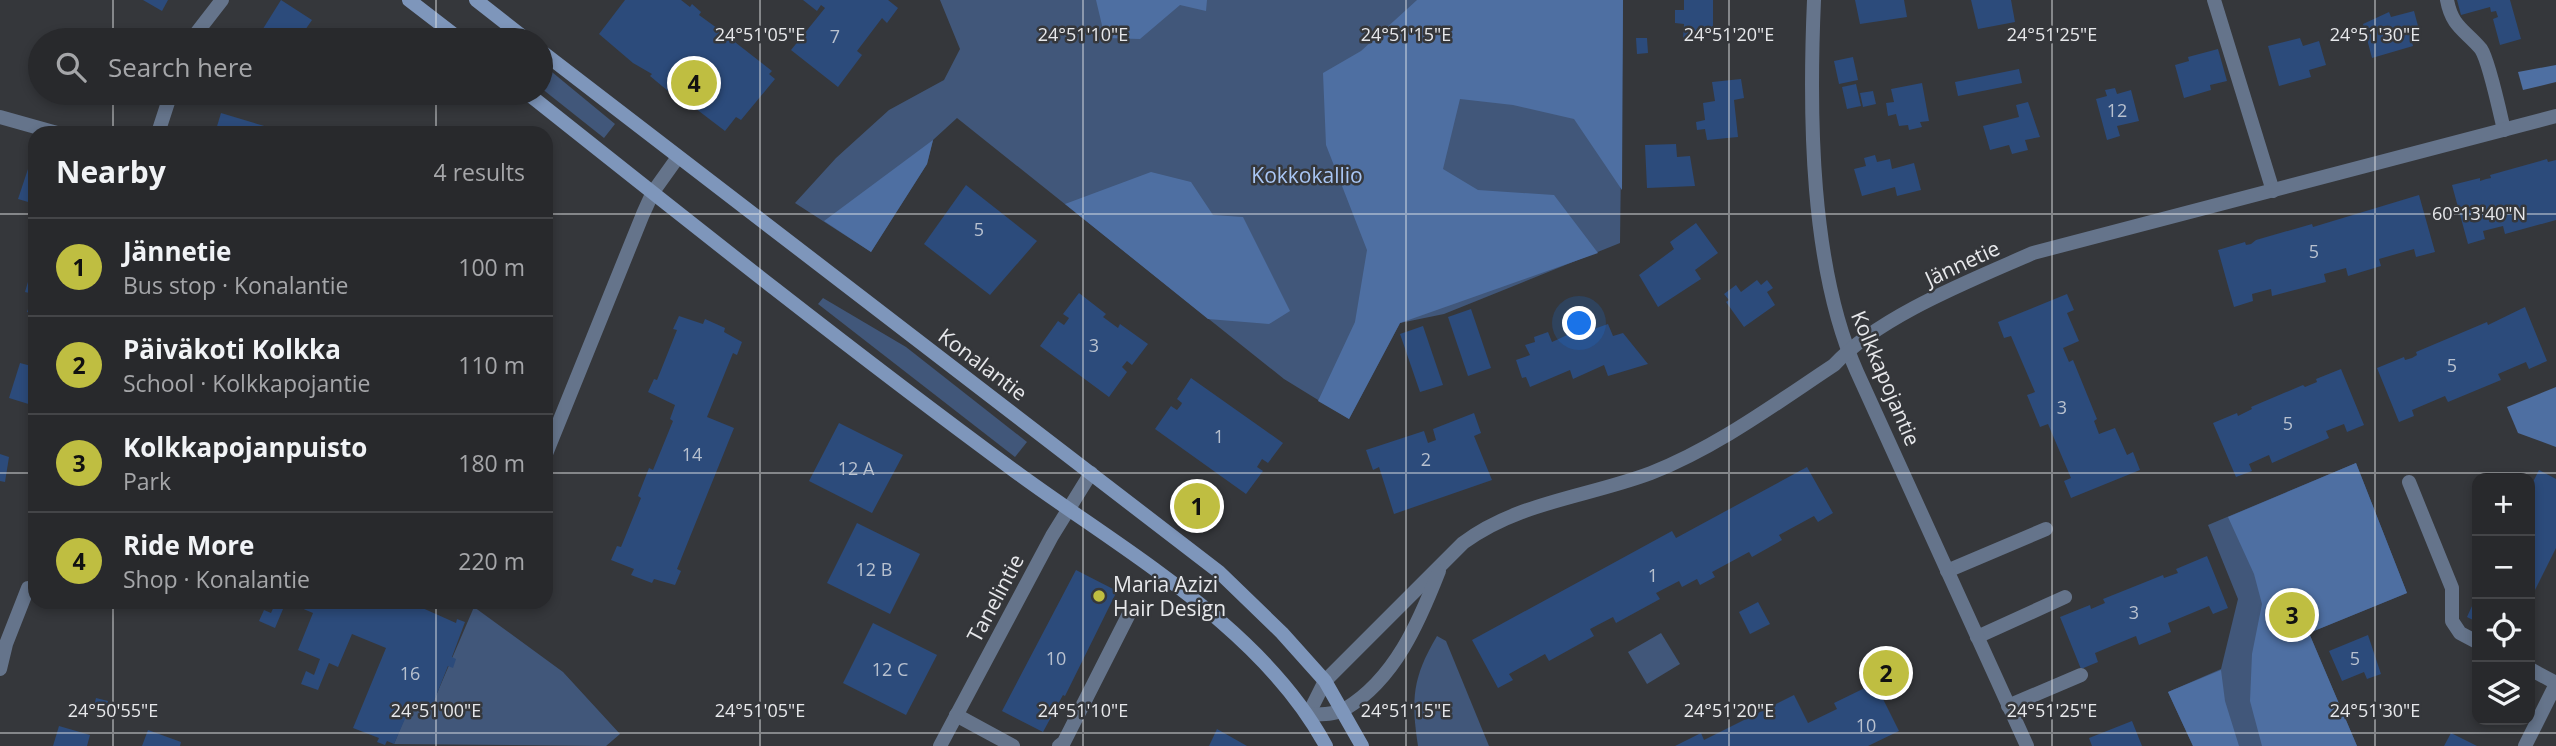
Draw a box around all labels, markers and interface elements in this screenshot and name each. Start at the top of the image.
text: 24°51'05"E [715,22,805,46]
text: 24°51'10"E [1038,22,1128,46]
text: 24°51'15"E [1361,22,1451,46]
text: 24°51'20"E [1684,22,1774,46]
text: 24°51'25"E [2007,22,2097,46]
text: 24°51'30"E [2330,22,2420,46]
house number: 7 [830,24,840,48]
search box [28,28,553,105]
icon: search [52,48,90,86]
text: Search here [108,49,253,85]
pin: 4 [671,57,717,109]
house number: 12 [2107,98,2127,122]
text: Nearby [56,151,166,192]
text: 4 results [434,156,525,188]
park label: Kokkokallio [1251,161,1363,189]
text: 60°13'40"N [2432,201,2526,225]
house number: 5 [974,217,984,241]
text: Jännetie [123,233,231,269]
street label: Jännetie [1918,234,2004,293]
house number: 5 [2309,239,2319,263]
text: 1 [72,251,86,283]
text: 100 m [458,251,525,283]
text: Bus stop · Konalantie [123,269,348,301]
your location [1562,306,1596,340]
street label: Kolkkapojantie [1845,306,1927,450]
street label: Konalantie [933,321,1033,407]
text: Päiväkoti Kolkka [123,331,341,367]
house number: 3 [1089,333,1099,357]
text: 2 [72,349,86,381]
text: 110 m [458,349,525,381]
house number: 5 [2447,353,2457,377]
text: School · Kolkkapojantie [123,367,370,399]
house number: 3 [2057,395,2067,419]
house number: 5 [2283,411,2293,435]
house number: 1 [1214,424,1224,448]
text: Kolkkapojanpuisto [123,429,367,465]
house number: 14 [682,442,702,466]
text: 3 [72,447,86,479]
text: 180 m [458,447,525,479]
house number: 2 [1421,447,1431,471]
house number: 12 A [838,456,875,480]
text: Park [123,465,171,497]
map controls [2472,473,2535,725]
button: + [2472,473,2535,536]
pin: 1 [1174,480,1220,532]
text: Ride More [123,527,254,563]
button: − [2472,536,2535,599]
text: 4 [72,545,86,577]
text: 220 m [458,545,525,577]
street label: Tanelintie [960,549,1030,647]
house number: 12 B [856,557,892,581]
text: Shop · Konalantie [123,563,310,595]
house number: 1 [1648,563,1658,587]
place label: Maria Azizi Hair Design [1113,570,1226,622]
marker: Maria Azizi Hair Design [1091,588,1107,604]
pin: 3 [2269,589,2315,641]
button: locate [2472,599,2535,662]
house number: 3 [2129,600,2139,624]
house number: 10 [1046,646,1066,670]
house number: 5 [2350,646,2360,670]
pin: 2 [1863,647,1909,699]
house number: 12 C [872,657,908,681]
house number: 16 [400,661,420,685]
button: layers [2472,662,2535,725]
text: 24°50'55"E [68,698,158,722]
text: 24°51'00"E [391,698,481,722]
text: 24°51'05"E [715,698,805,722]
text: 24°51'10"E [1038,698,1128,722]
text: 24°51'15"E [1361,698,1451,722]
text: 24°51'20"E [1684,698,1774,722]
text: 24°51'25"E [2007,698,2097,722]
text: 24°51'30"E [2330,698,2420,722]
house number: 10 [1856,713,1876,737]

